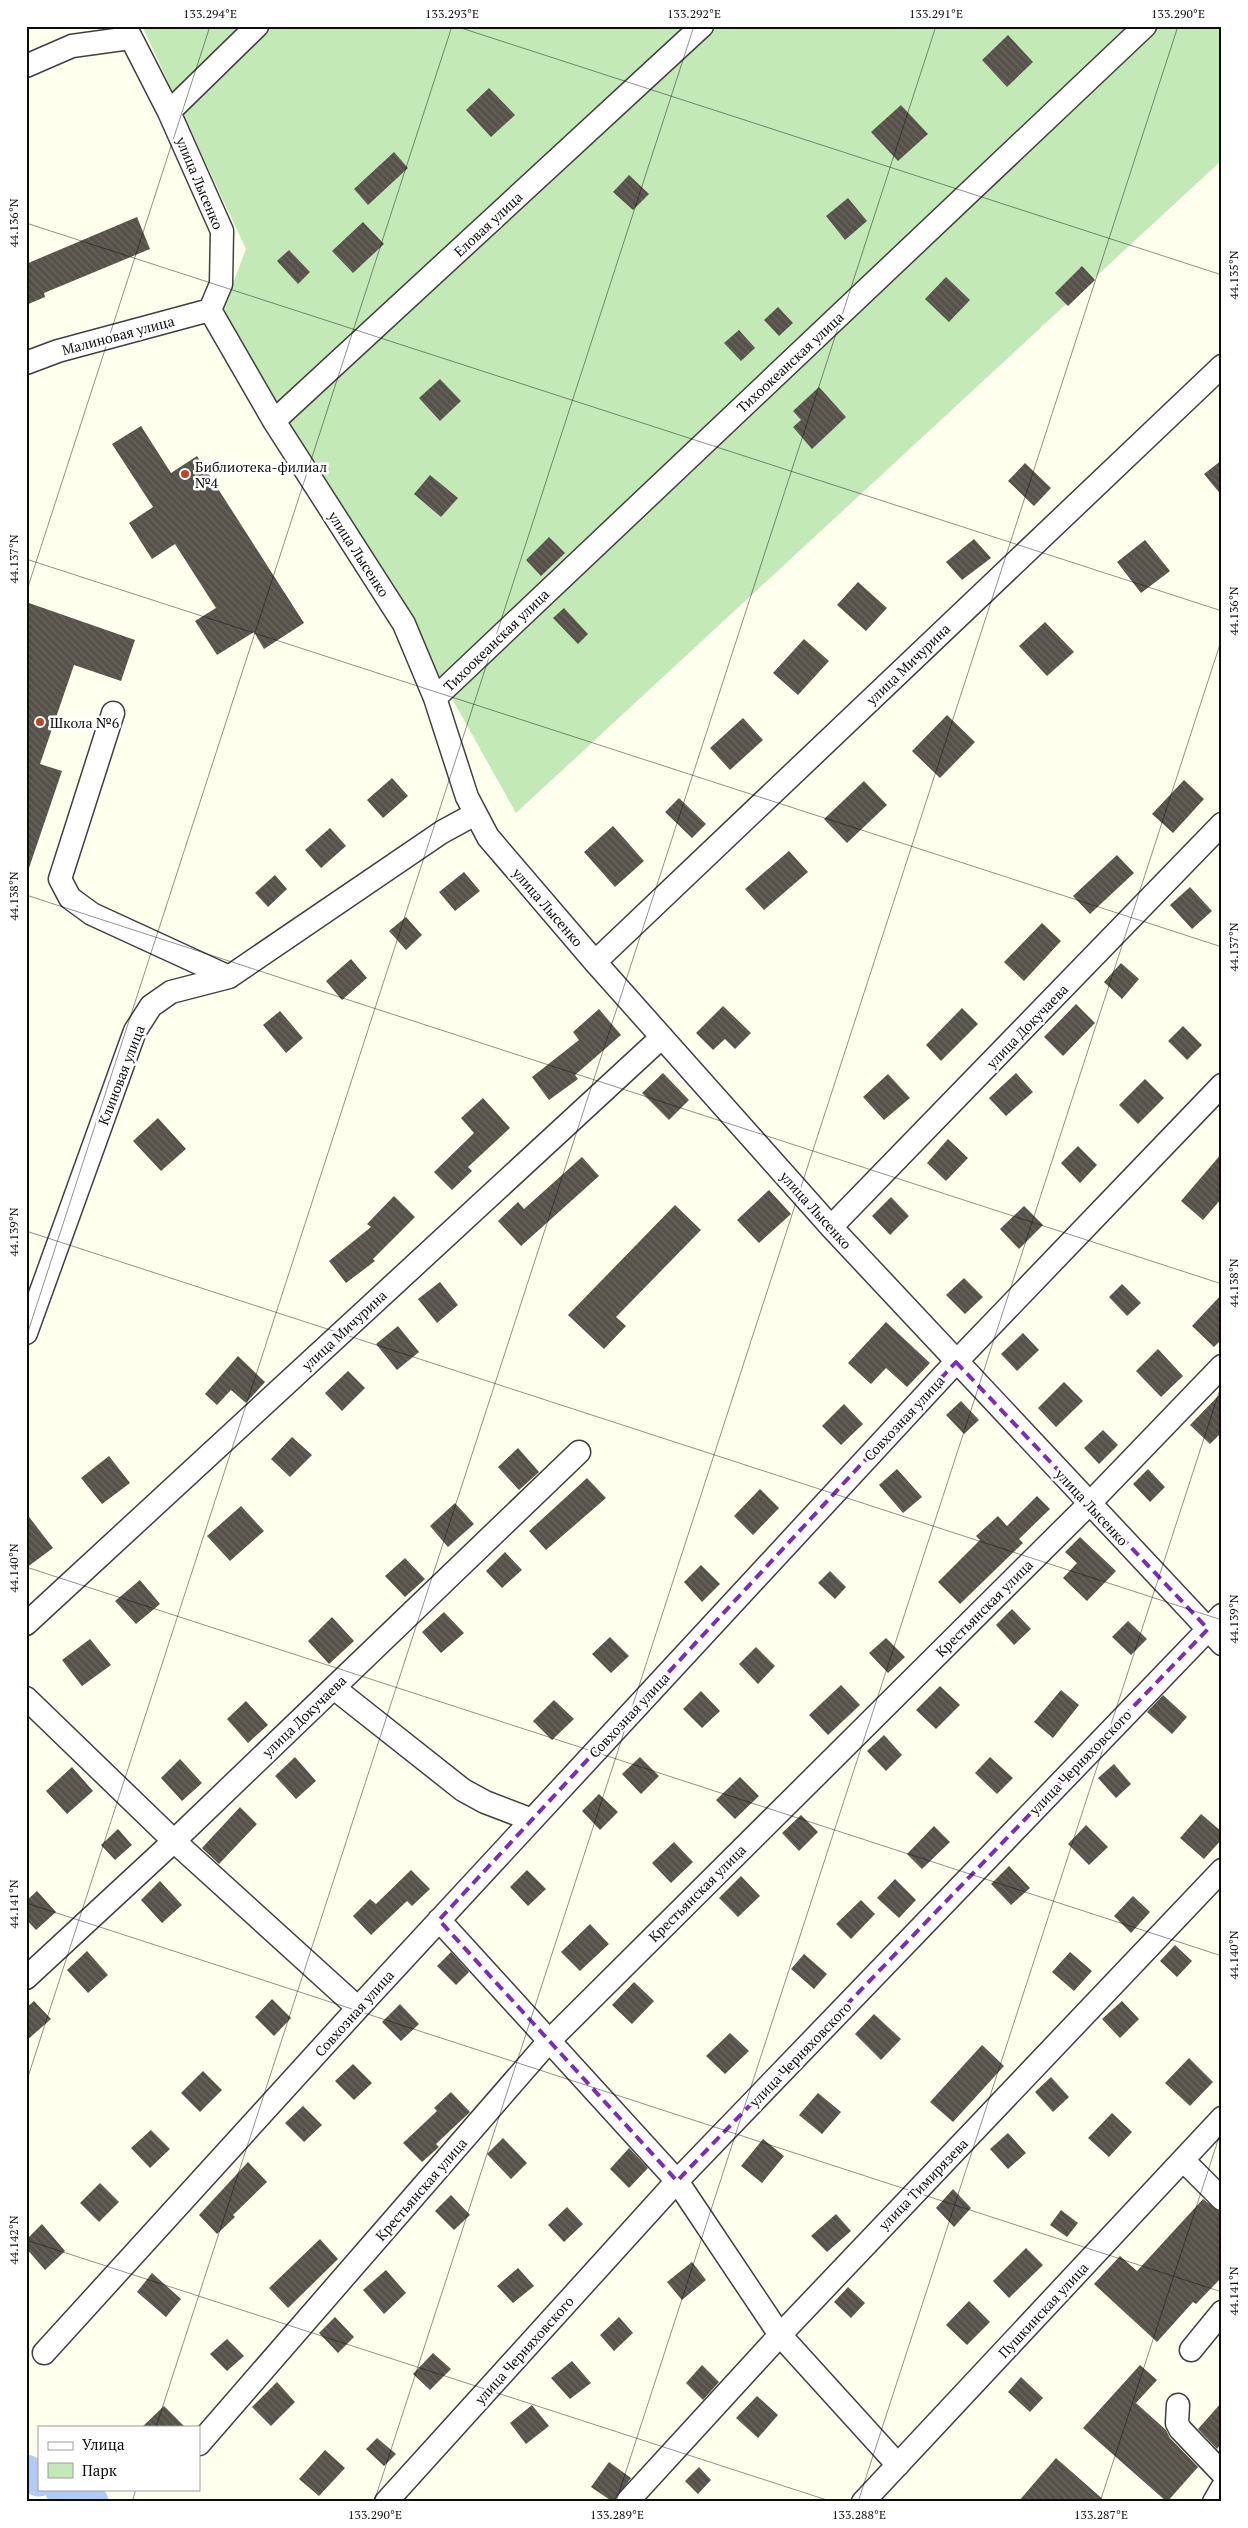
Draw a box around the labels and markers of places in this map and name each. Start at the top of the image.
place label: Библиотека-филиал №4 [195,457,327,492]
marker: Библиотека-филиал №4 [179,468,191,480]
place label: Школа №6 [50,713,120,732]
marker: Школа №6 [34,716,46,728]

